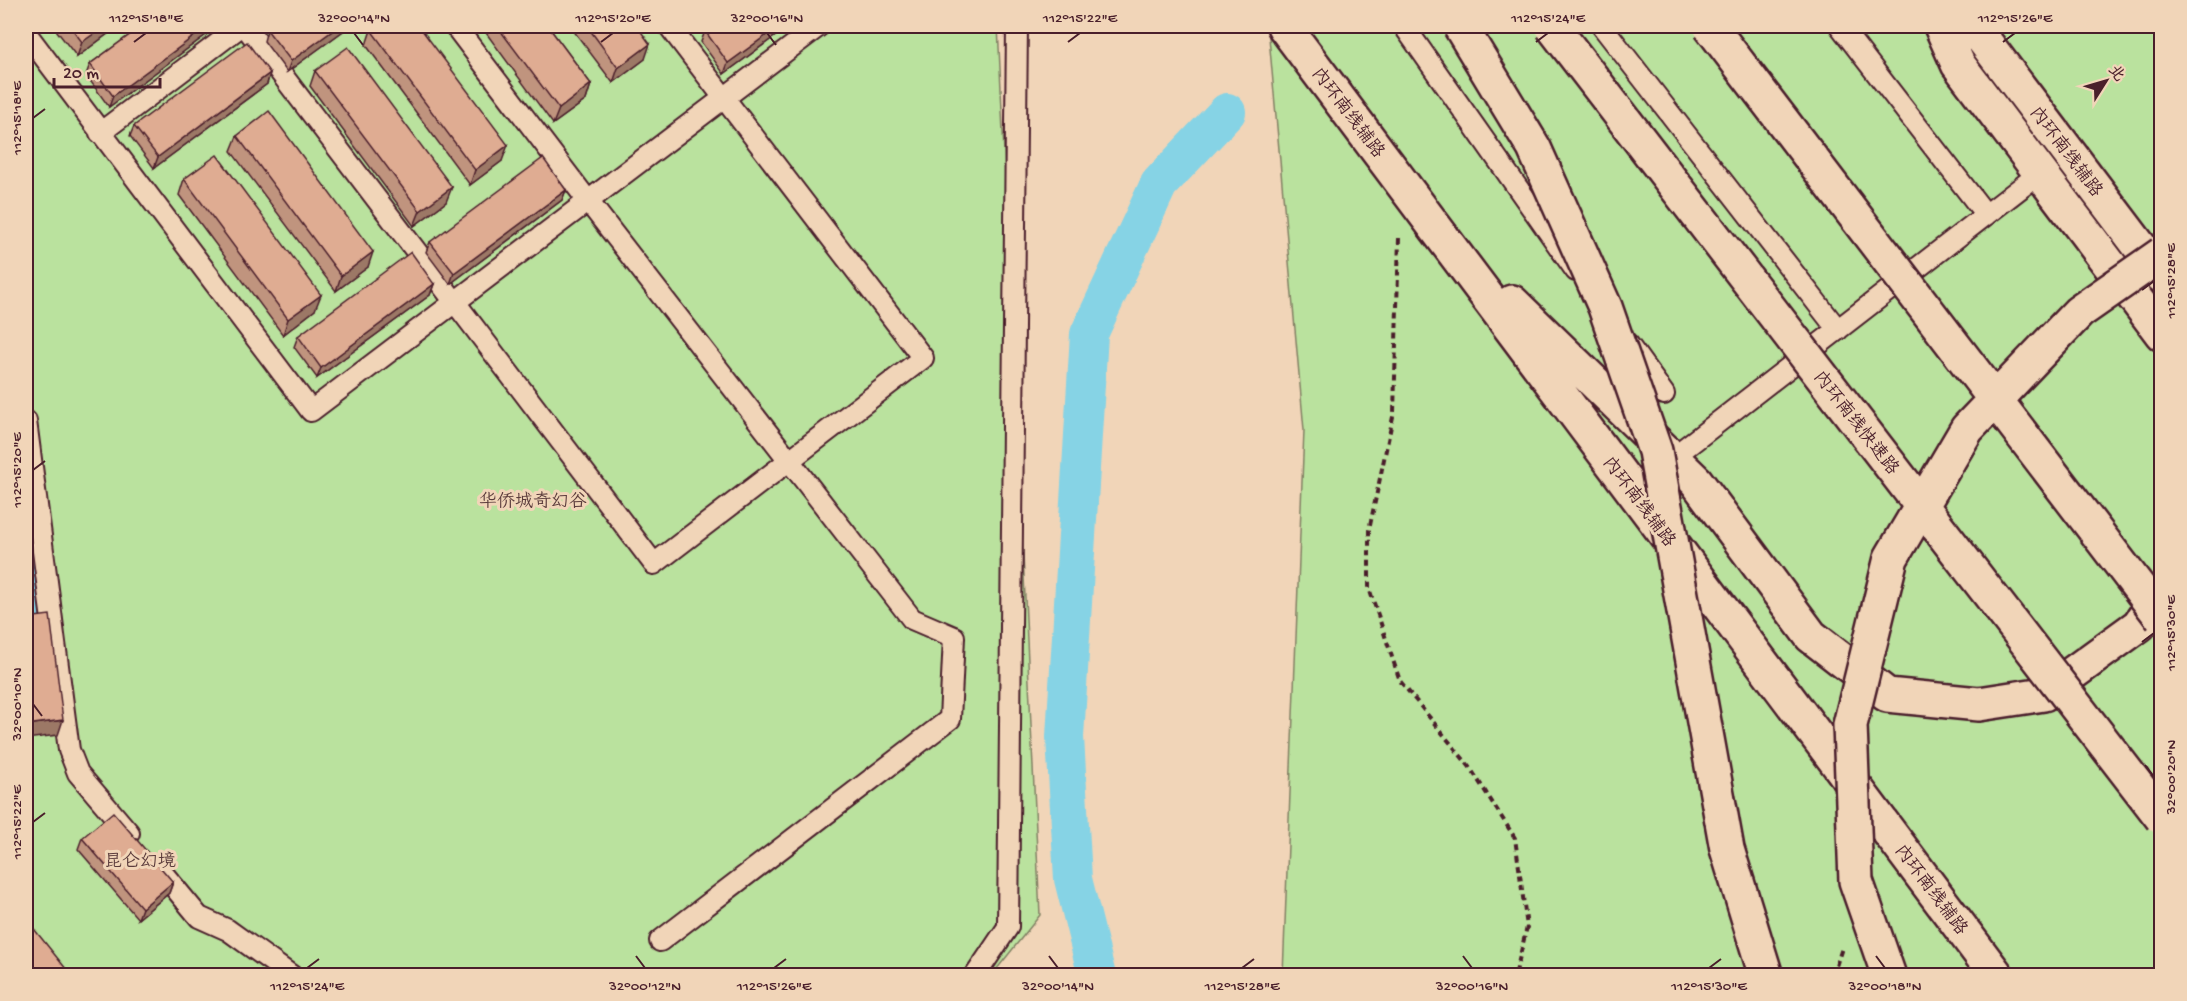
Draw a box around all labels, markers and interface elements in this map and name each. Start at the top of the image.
text: 112°15'18"E [108,10,184,28]
text: 32°00'14"N [317,10,390,28]
text: 112°15'20"E [574,10,651,28]
text: 32°00'16"N [730,10,803,28]
text: 112°15'22"E [1042,10,1118,28]
text: 112°15'24"E [1510,10,1586,28]
text: 112°15'26"E [1977,10,2053,28]
scale bar [54,51,160,89]
north arrow [2076,51,2136,111]
text: 北 [2103,61,2128,86]
street label: 内环南线辅路 [1306,63,1389,163]
text: 20 m [63,64,99,85]
text: 112°15'18"E [9,80,27,156]
street label: 内环南线辅路 [2024,102,2107,202]
text: 112°15'28"E [2163,243,2181,320]
street label: 内环南线快速路 [1808,367,1903,480]
text: 112°15'20"E [9,432,27,509]
street label: 内环南线辅路 [1597,452,1680,552]
park label: 华侨城奇幻谷 [479,491,587,513]
text: 112°15'30"E [2163,594,2181,672]
text: 32°00'10"N [9,667,27,742]
text: 32°00'20"N [2163,739,2181,815]
text: 112°15'22"E [9,784,27,860]
street label: 内环南线辅路 [1889,840,1972,940]
park label: 昆仑幻境 [104,851,176,873]
text: 112°15'24"E [269,978,345,996]
text: 32°00'12"N [608,978,681,996]
text: 112°15'26"E [736,978,812,996]
text: 32°00'14"N [1021,978,1094,996]
text: 112°15'28"E [1203,978,1280,996]
text: 32°00'16"N [1435,978,1508,996]
text: 112°15'30"E [1670,978,1748,996]
text: 32°00'18"N [1847,978,1922,996]

